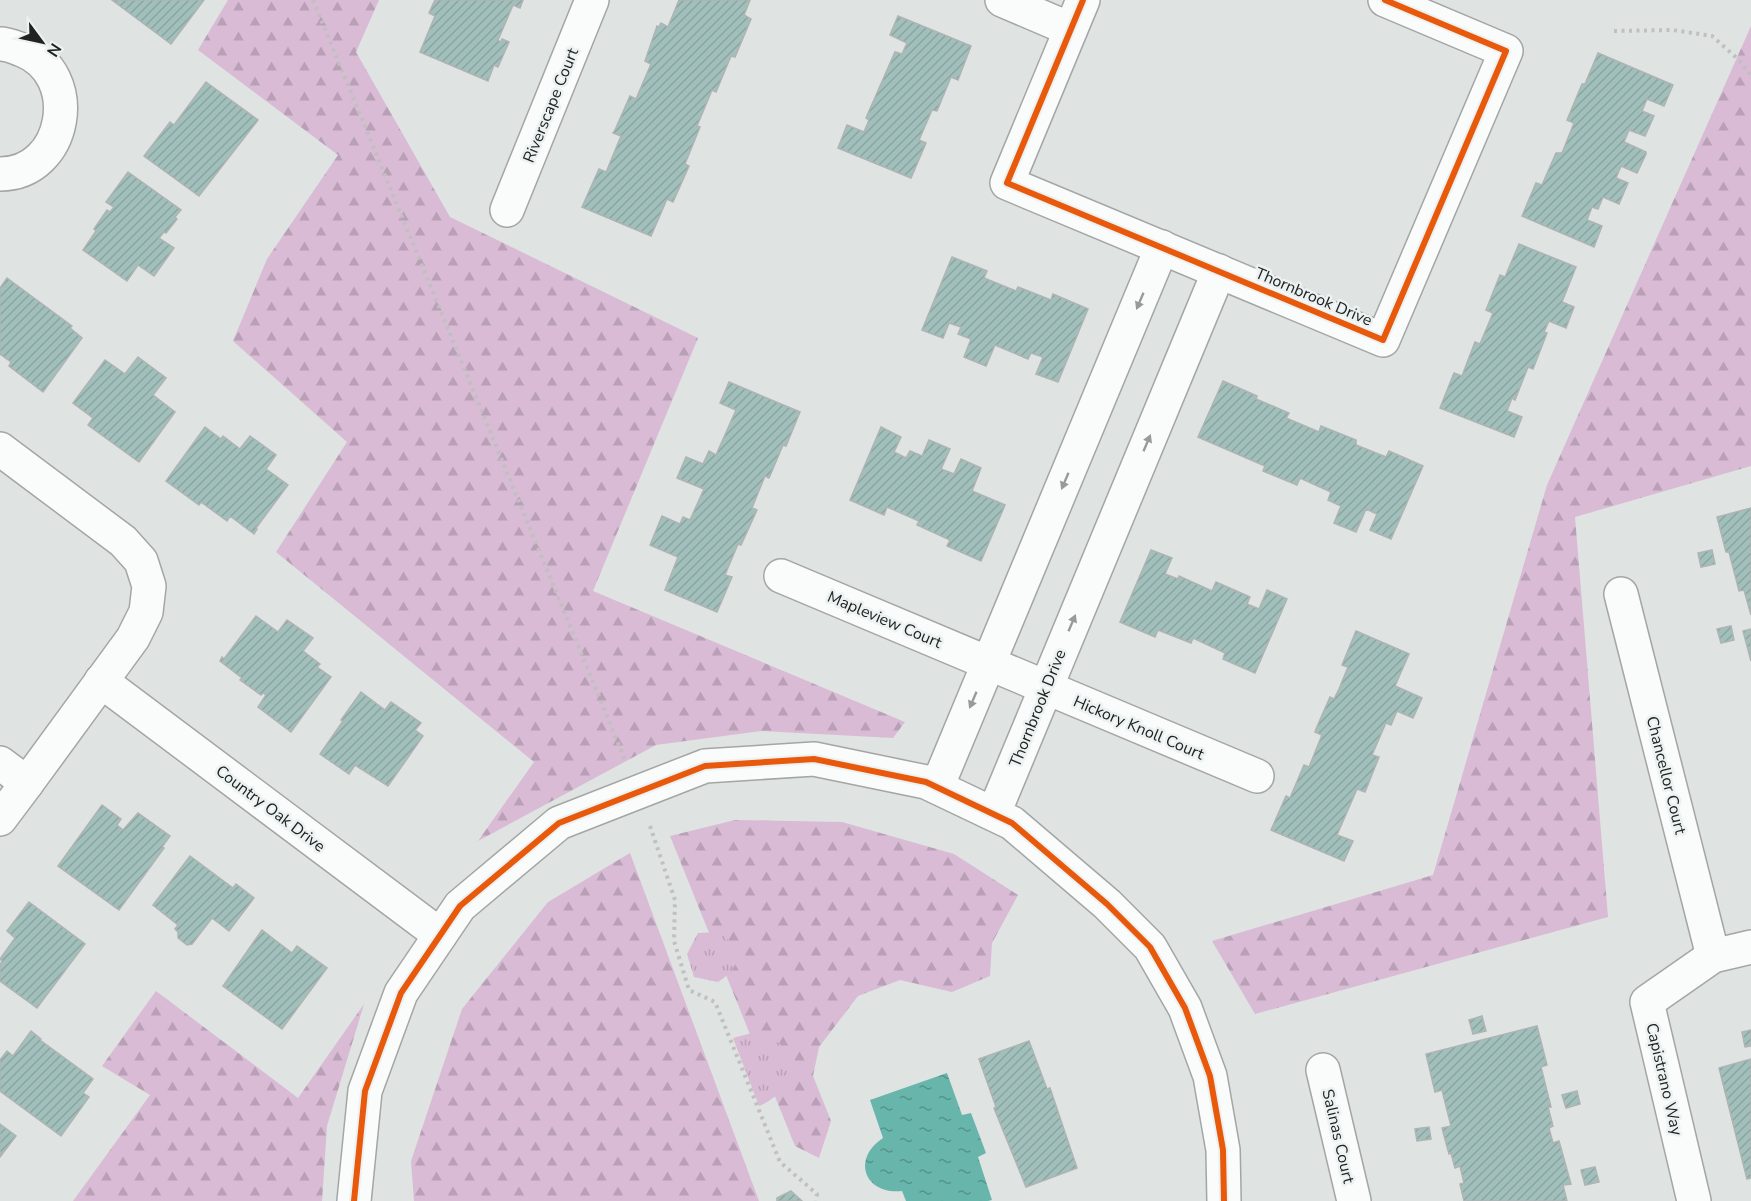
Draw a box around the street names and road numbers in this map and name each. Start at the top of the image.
street label: Riverscape Court [518,44,584,166]
street label: Thornbrook Drive [1252,262,1376,332]
street label: Mapleview Court [824,586,946,654]
street label: Thornbrook Drive [1004,646,1072,771]
street label: Hickory Knoll Court [1070,690,1208,766]
street label: Chancellor Court [1641,714,1691,837]
street label: Country Oak Drive [211,760,330,857]
street label: Capistrano Way [1640,1021,1688,1138]
street label: Salinas Court [1317,1087,1360,1186]

